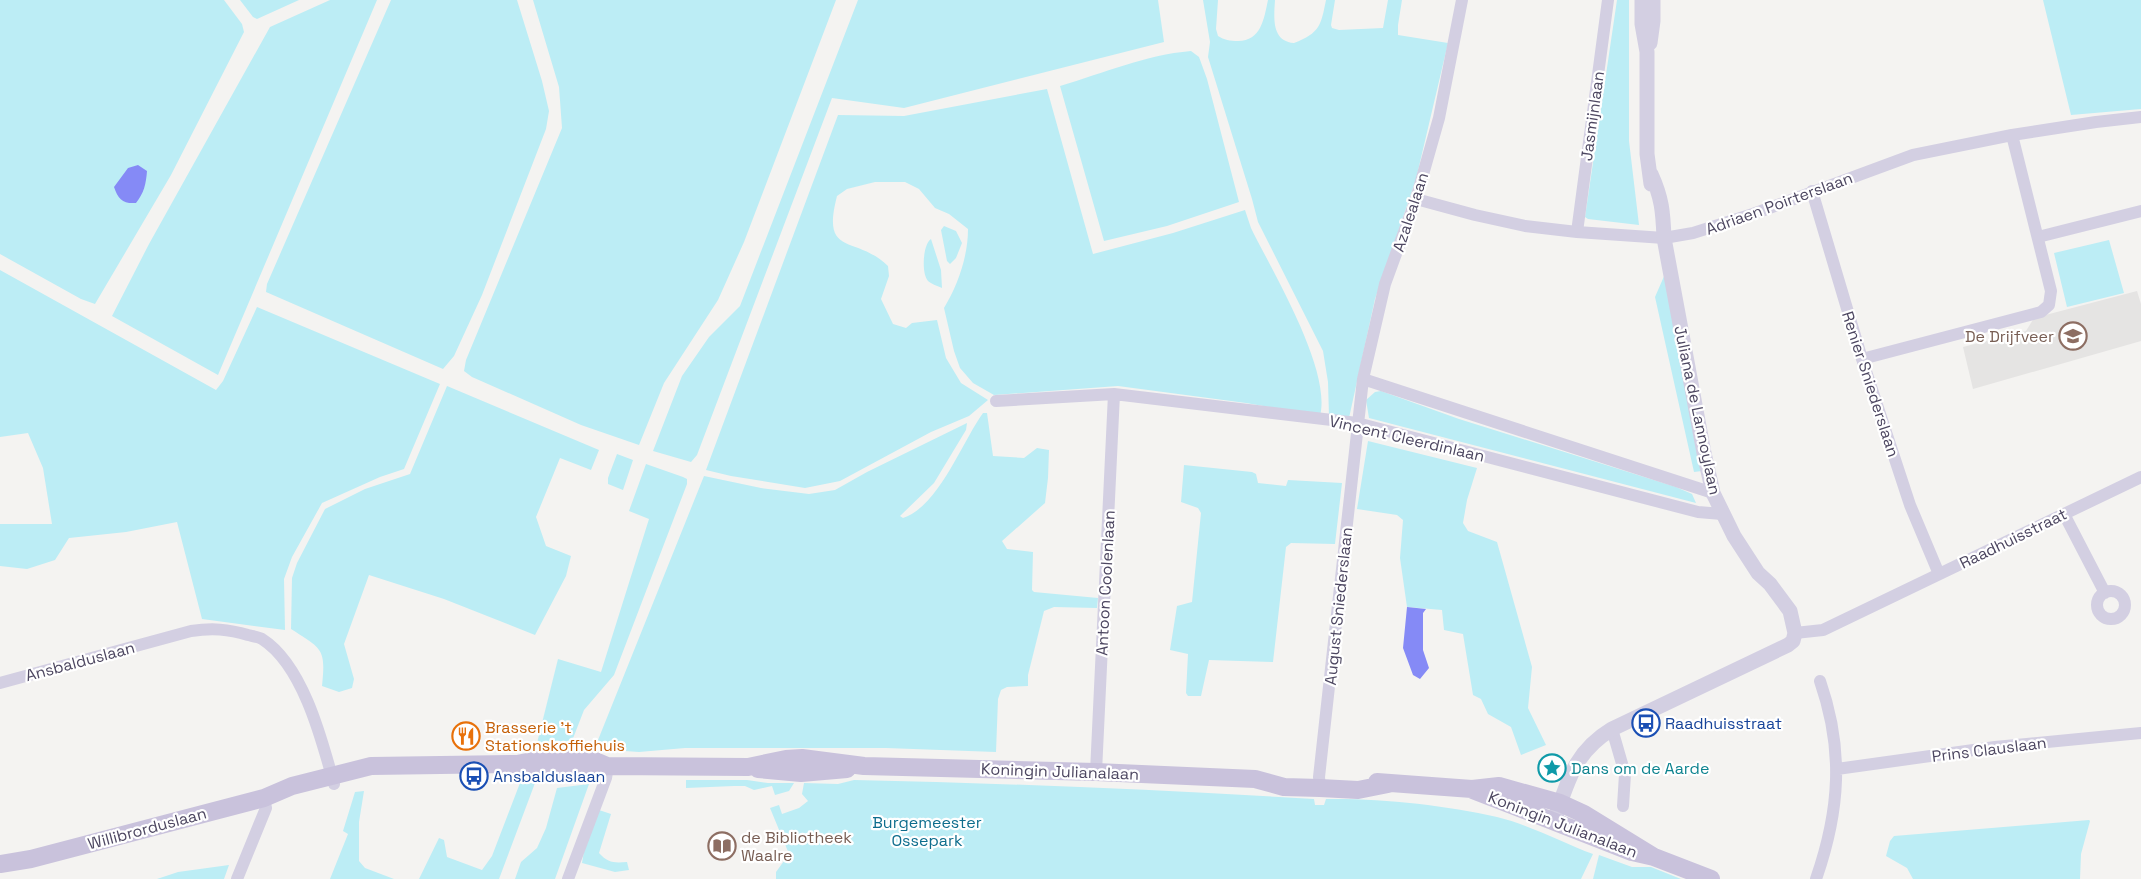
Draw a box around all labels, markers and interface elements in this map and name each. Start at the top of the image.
street label: Jasmijnlaan [1576,70,1609,162]
street label: Adriaen Poirterslaan [1703,167,1856,240]
street label: Azalealaan [1388,170,1433,255]
street label: Renier Sniederslaan [1837,309,1904,460]
school or university icon: De Drijfveer [2058,321,2088,351]
street label: Juliana de Lannoylaan [1669,324,1726,497]
place label: De Drijfveer [1965,326,2054,347]
street label: Vincent Cleerdinlaan [1327,410,1487,467]
street label: Raadhuisstraat [1956,503,2070,574]
street label: Antoon Coolenlaan [1091,510,1120,656]
street label: August Sniederslaan [1320,526,1357,686]
street label: Ansbalduslaan [23,637,137,686]
bus stop icon: Raadhuisstraat [1631,708,1661,738]
place label: Raadhuisstraat [1665,713,1782,734]
place label: Brasserie 't Stationskoffiehuis [485,717,625,756]
restaurant icon: Brasserie 't Stationskoffiehuis [451,721,481,751]
street label: Prins Clauslaan [1930,732,2048,767]
place icon: Dans om de Aarde [1537,753,1567,783]
street label: Koningin Julianalaan [981,758,1139,785]
place label: Dans om de Aarde [1571,758,1709,779]
bus stop icon: Ansbalduslaan [459,761,489,791]
place label: Ansbalduslaan [493,766,605,787]
street label: Koningin Julianalaan [1485,786,1640,863]
street label: Willibrorduslaan [85,803,209,854]
park label: Burgemeester Ossepark [872,812,982,851]
place label: de Bibliotheek Waalre [741,827,852,866]
library icon: de Bibliotheek Waalre [707,831,737,861]

